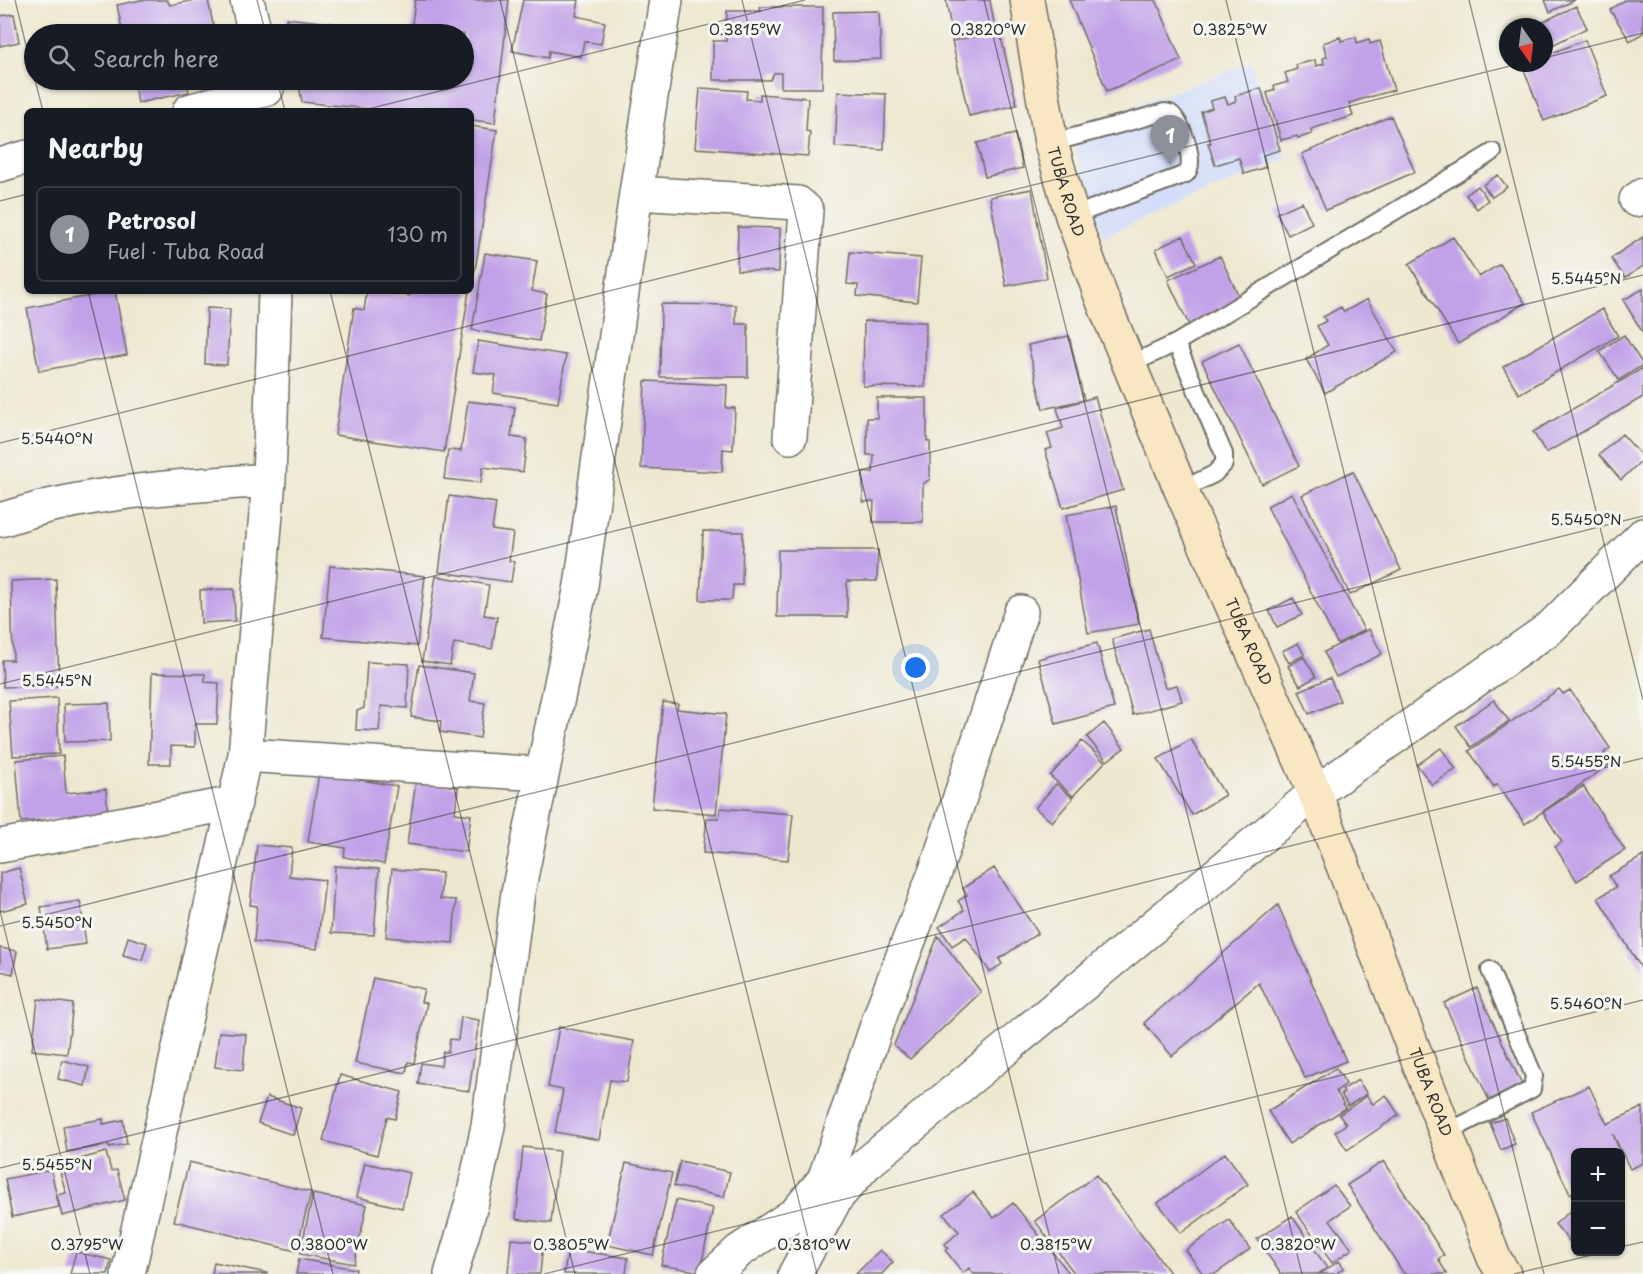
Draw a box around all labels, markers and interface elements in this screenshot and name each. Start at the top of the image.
text: 0.3815°W [709,17,782,40]
text: 0.3820°W [950,17,1026,40]
text: 0.3825°W [1193,17,1268,40]
north arrow [1499,18,1553,72]
search box [24,24,474,90]
icon: search [45,41,78,74]
text: Search here [93,41,219,74]
pin: 1 [1150,116,1190,165]
text: Nearby [48,128,143,167]
street label: TUBA ROAD [1043,143,1092,240]
text: Petrosol [107,203,196,236]
text: 1 [65,219,74,249]
text: 130 m [388,219,448,249]
text: Fuel · Tuba Road [107,236,265,266]
text: 5.5445°N [1551,266,1621,289]
text: 5.5440°N [21,426,93,449]
text: 5.5450°N [1550,507,1622,530]
street label: TUBA ROAD [1220,594,1279,689]
your location [901,653,930,682]
text: 5.5445°N [22,668,92,691]
text: 5.5455°N [1551,749,1621,772]
text: 5.5450°N [21,910,93,933]
text: 5.5460°N [1549,991,1623,1014]
street label: TUBA ROAD [1404,1044,1459,1140]
map controls [1571,1148,1625,1256]
button: + [1571,1148,1625,1202]
text: 5.5455°N [22,1152,92,1175]
button: − [1571,1202,1625,1256]
text: 0.3795°W [50,1232,124,1255]
text: 0.3800°W [290,1232,368,1255]
text: 0.3805°W [533,1232,610,1255]
text: 0.3810°W [777,1232,851,1255]
text: 0.3815°W [1020,1232,1093,1255]
text: 0.3820°W [1260,1232,1336,1255]

